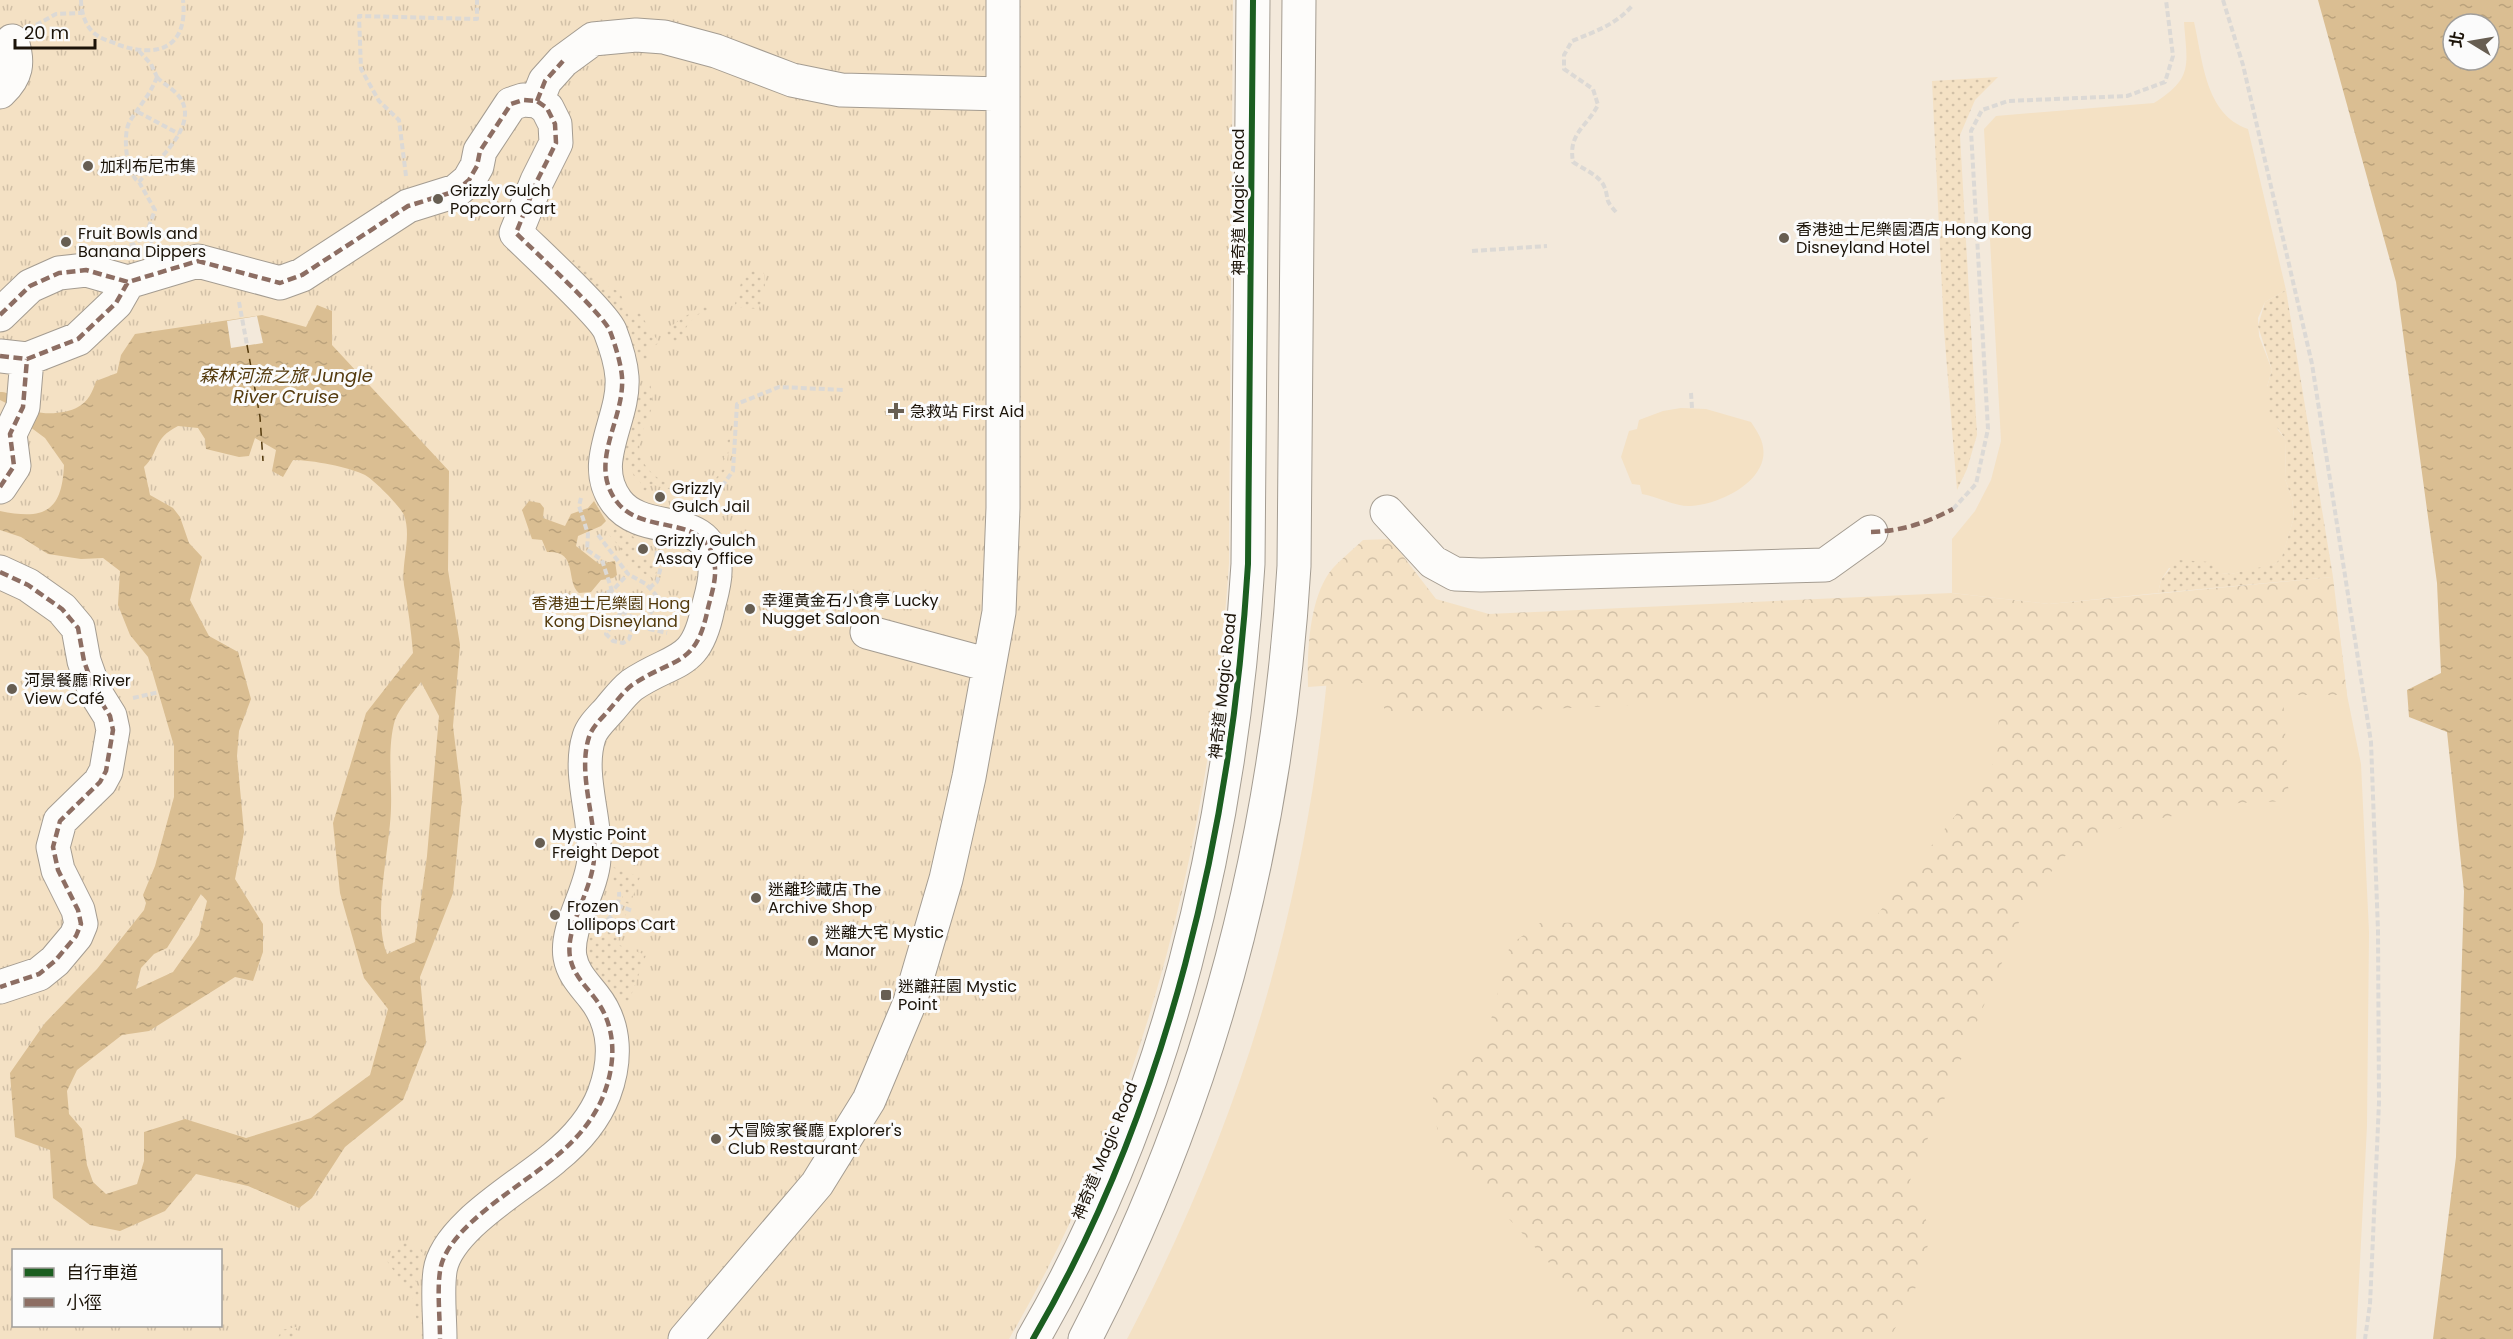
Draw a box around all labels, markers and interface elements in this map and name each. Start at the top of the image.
scale bar [15,12,94,50]
north arrow [2441,12,2501,72]
text: 20 m [24,20,69,45]
text: 北 [2444,29,2470,49]
street label: 神奇道 Magic Road [1227,128,1250,276]
place label: 加利布尼市集 [100,155,196,178]
marker: 加利布尼市集 [81,159,95,173]
place label: Grizzly Gulch Popcorn Cart [450,179,556,220]
marker: Grizzly Gulch Popcorn Cart [431,192,445,206]
place label: 香港迪士尼樂園酒店 Hong Kong Disneyland Hotel [1796,218,2032,259]
place label: Fruit Bowls and Banana Dippers [78,222,206,263]
marker: 香港迪士尼樂園酒店 Hong Kong Disneyland Hotel [1777,231,1791,245]
marker: Fruit Bowls and Banana Dippers [59,235,73,249]
water label: 森林河流之旅 Jungle River Cruise [199,363,373,409]
place label: 急救站 First Aid [910,400,1024,423]
marker: 急救站 First Aid [887,402,905,420]
place label: Grizzly Gulch Jail [672,477,750,518]
marker: Grizzly Gulch Jail [653,490,667,504]
place label: Grizzly Gulch Assay Office [655,529,756,570]
marker: Grizzly Gulch Assay Office [636,542,650,556]
place label: 幸運黃金石小食亭 Lucky Nugget Saloon [762,589,938,630]
park label: 香港迪士尼樂園 Hong Kong Disneyland [532,592,690,633]
marker: 幸運黃金石小食亭 Lucky Nugget Saloon [743,602,757,616]
street label: 神奇道 Magic Road [1204,612,1242,760]
place label: 河景餐廳 River View Café [24,669,131,710]
marker: 河景餐廳 River View Café [5,682,19,696]
place label: Mystic Point Freight Depot [552,823,659,864]
marker: Mystic Point Freight Depot [533,836,547,850]
place label: 迷離珍藏店 The Archive Shop [768,878,881,919]
marker: 迷離珍藏店 The Archive Shop [749,891,763,905]
place label: Frozen Lollipops Cart [567,895,676,936]
marker: Frozen Lollipops Cart [548,908,562,922]
place label: 迷離大宅 Mystic Manor [825,921,944,962]
marker: 迷離大宅 Mystic Manor [806,934,820,948]
place label: 迷離莊園 Mystic Point [898,975,1017,1016]
marker: 迷離莊園 Mystic Point [879,988,893,1002]
street label: 神奇道 Magic Road [1067,1078,1143,1224]
place label: 大冒險家餐廳 Explorer's Club Restaurant [728,1119,902,1160]
marker: 大冒險家餐廳 Explorer's Club Restaurant [709,1132,723,1146]
legend [12,1249,222,1327]
text: 自行車道 [66,1260,138,1285]
text: 小徑 [66,1290,102,1315]

